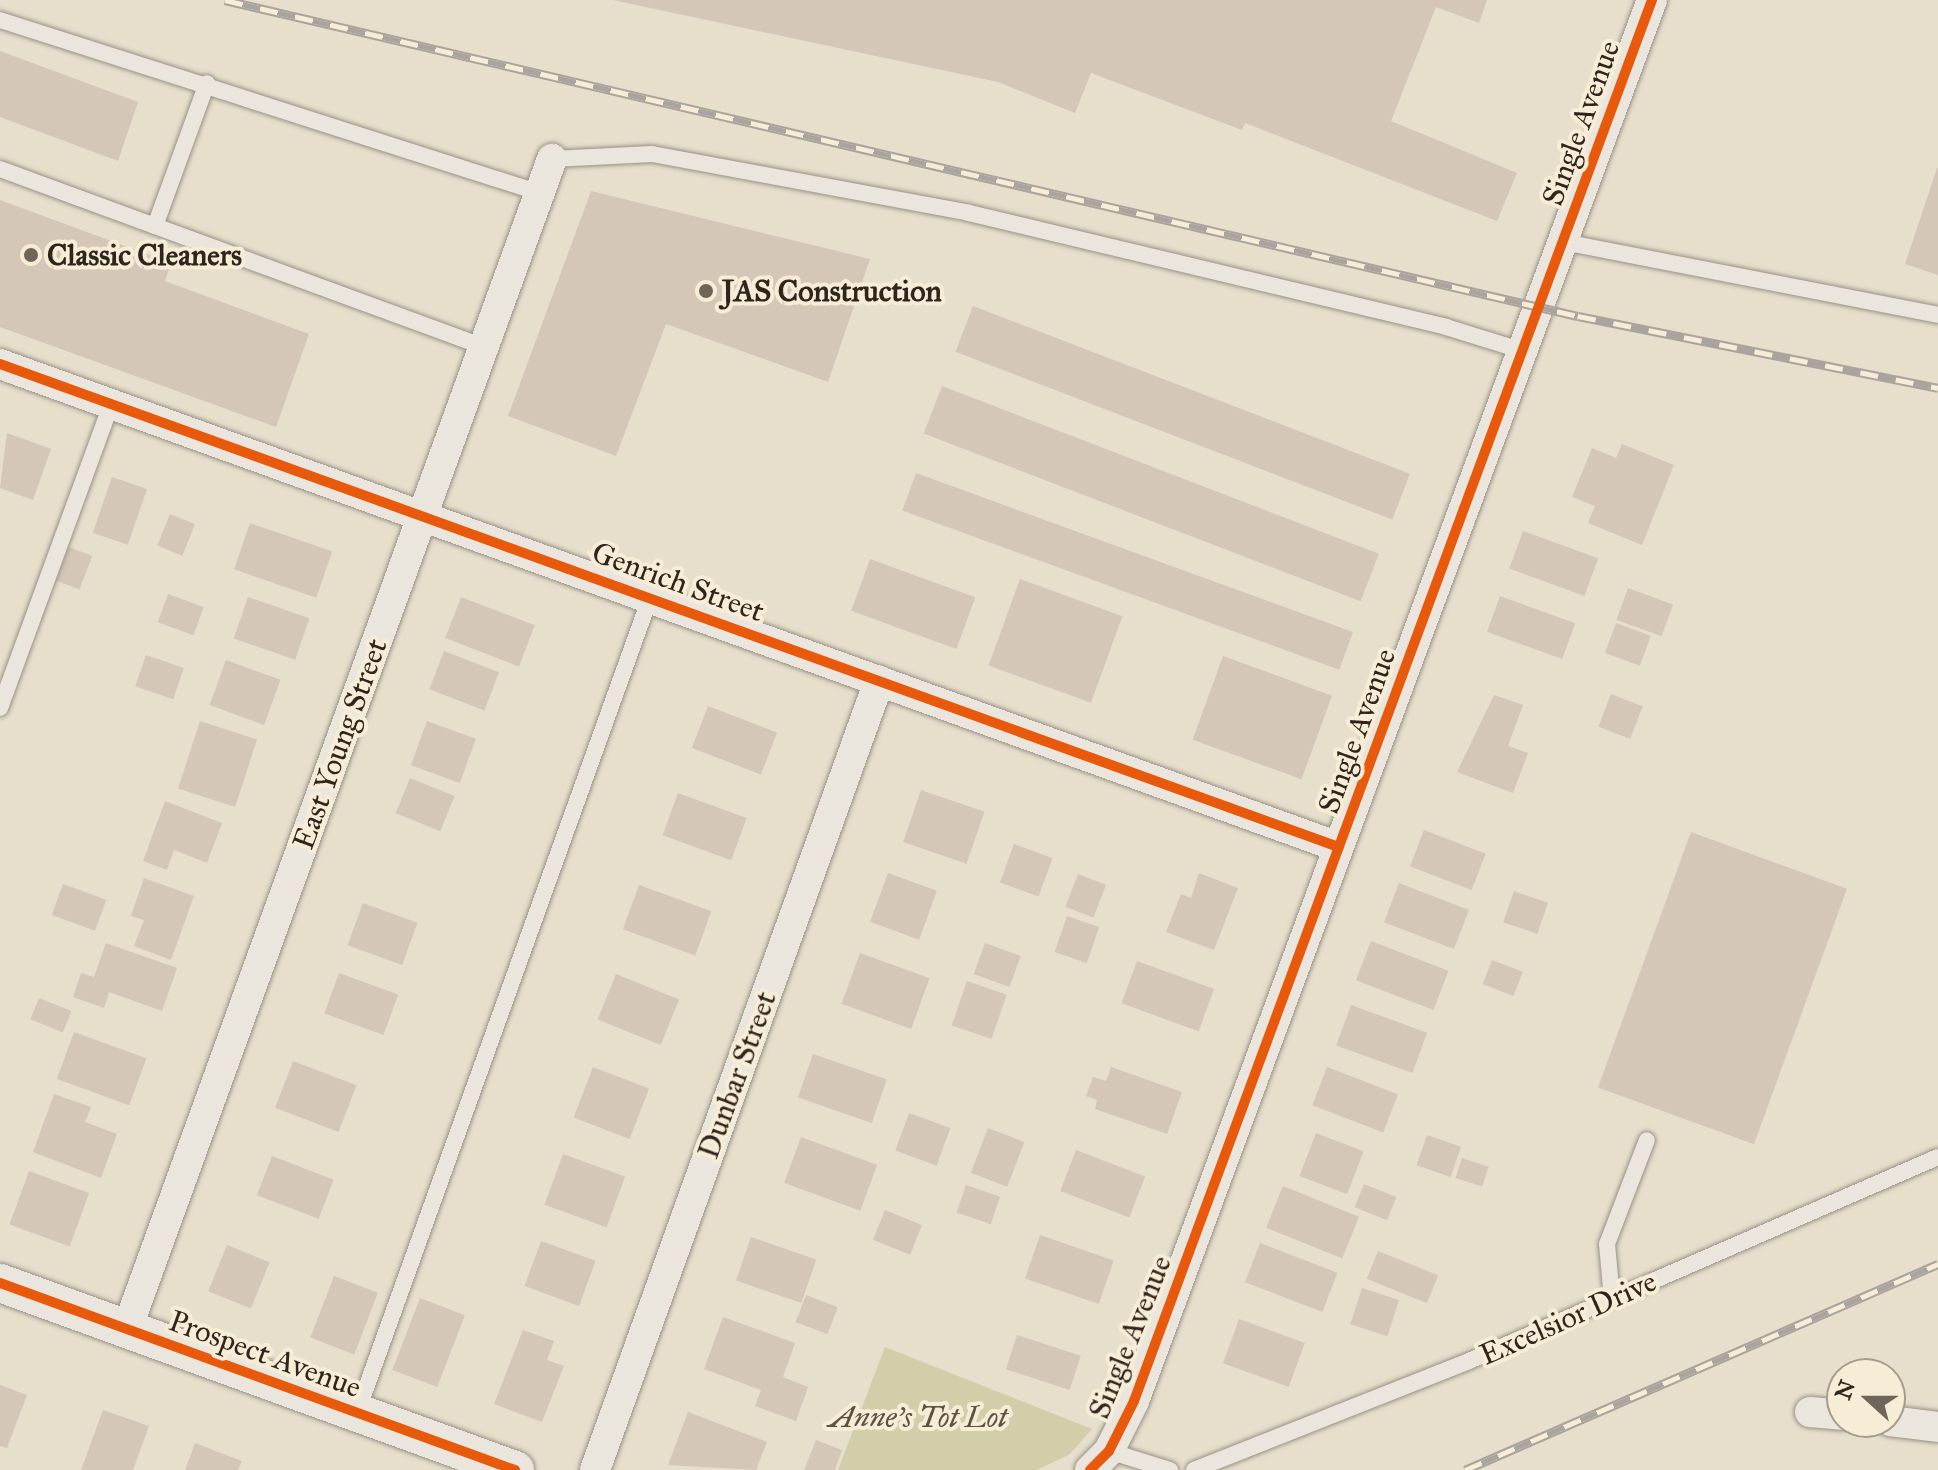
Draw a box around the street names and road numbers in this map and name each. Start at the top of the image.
street label: Single Avenue [1535,36,1627,210]
street label: Genrich Street [587,534,769,630]
street label: East Young Street [285,634,395,854]
street label: Single Avenue [1311,644,1403,818]
street label: Dunbar Street [690,987,784,1163]
street label: Single Avenue [1081,1250,1179,1424]
street label: Excelsior Drive [1474,1263,1662,1373]
street label: Prospect Avenue [164,1303,366,1405]

